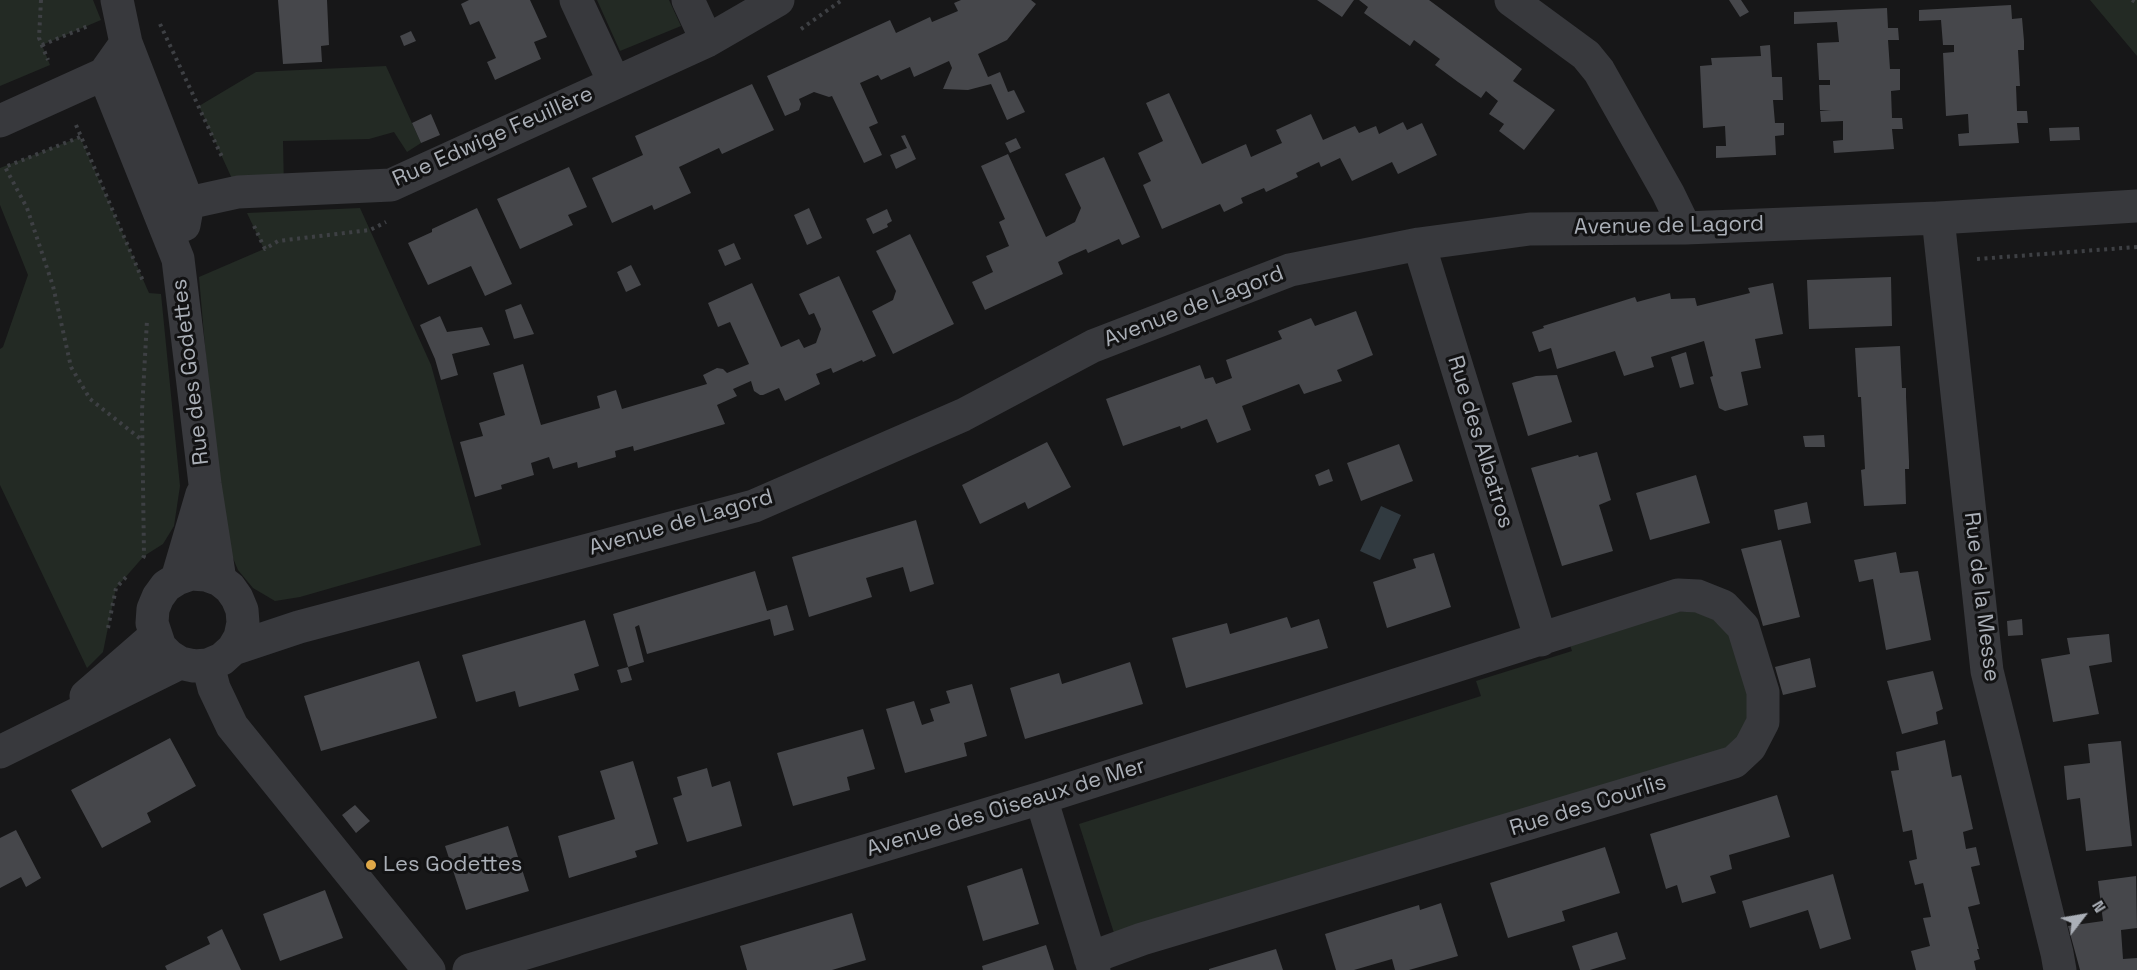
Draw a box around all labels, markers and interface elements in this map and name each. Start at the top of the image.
street label: Rue Edwige Feuillère [389,81,597,193]
street label: Avenue de Lagord [1574,211,1764,241]
street label: Avenue de Lagord [1100,261,1288,353]
street label: Rue des Godettes [166,277,216,467]
street label: Rue des Albatros [1441,353,1519,531]
street label: Avenue de Lagord [586,484,776,562]
street label: Rue de la Messe [1957,511,2005,683]
street label: Avenue des Oiseaux de Mer [863,753,1149,863]
street label: Rue des Courlis [1507,770,1669,842]
place label: Les Godettes [383,852,522,878]
marker: Les Godettes [364,858,378,872]
north arrow [2053,886,2113,946]
text: N [2087,896,2111,916]

